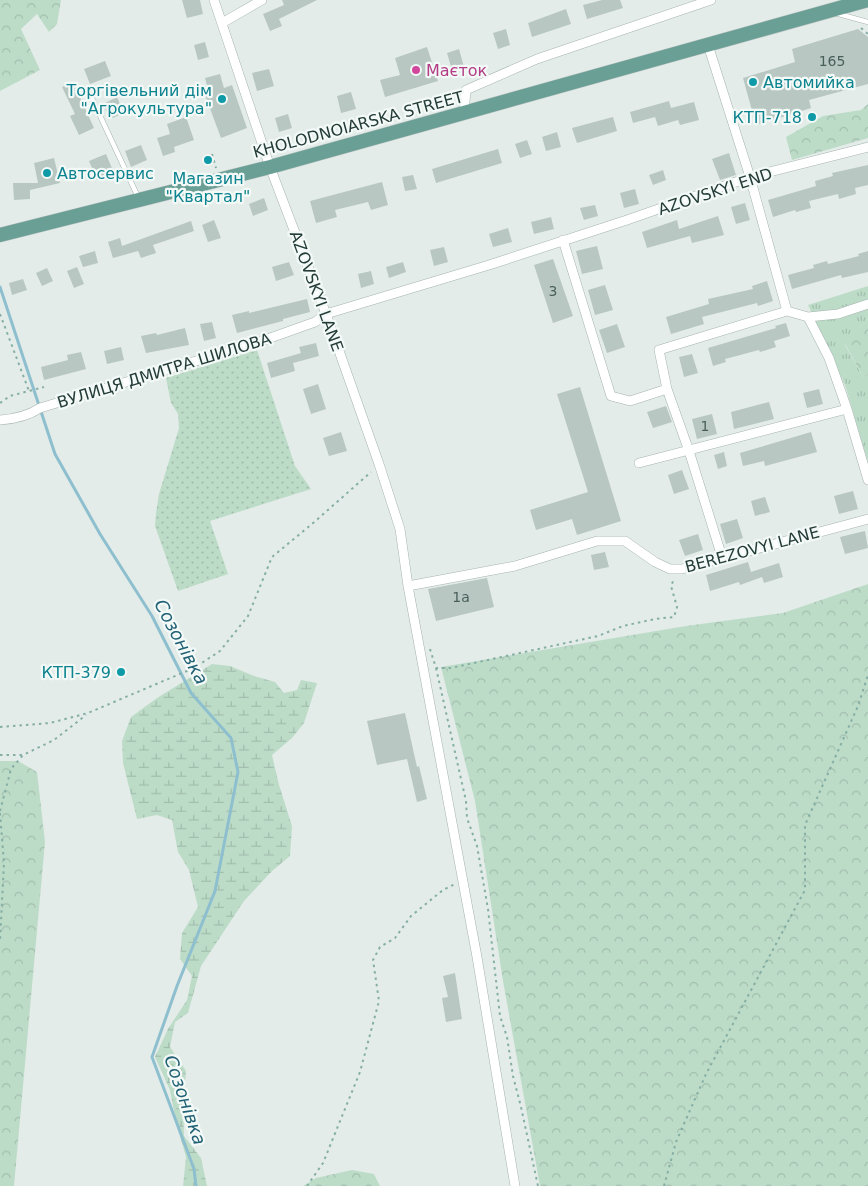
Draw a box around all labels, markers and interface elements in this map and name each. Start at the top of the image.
house number: 165 [819,53,845,69]
place label: Маєток [426,61,488,80]
marker: Маєток [410,64,422,76]
place label: Автомийка [763,73,855,92]
marker: Автомийка [747,76,759,88]
place label: Торгівельний дім "Агрокультура" [66,81,212,118]
street label: KHOLODNOIARSKA STREET [251,87,466,162]
marker: Торгівельний дім "Агрокультура" [216,93,228,105]
place label: КТП-718 [733,108,802,127]
marker: КТП-718 [806,111,818,123]
marker: Магазин "Квартал" [202,154,214,166]
place label: Автосервис [57,164,154,183]
street label: AZOVSKYI END [656,164,775,219]
marker: Автосервис [41,167,53,179]
place label: Магазин "Квартал" [166,169,250,206]
street label: AZOVSKYI LANE [286,228,347,354]
house number: 3 [549,283,557,299]
street label: ВУЛИЦЯ ДМИТРА ШИЛОВА [55,329,273,412]
house number: 1 [701,418,709,434]
street label: BEREZOVYI LANE [683,522,821,577]
house number: 1а [452,589,470,605]
water label: Созонівка [150,596,213,688]
place label: КТП-379 [42,663,111,682]
marker: КТП-379 [115,666,127,678]
water label: Созонівка [160,1052,211,1147]

